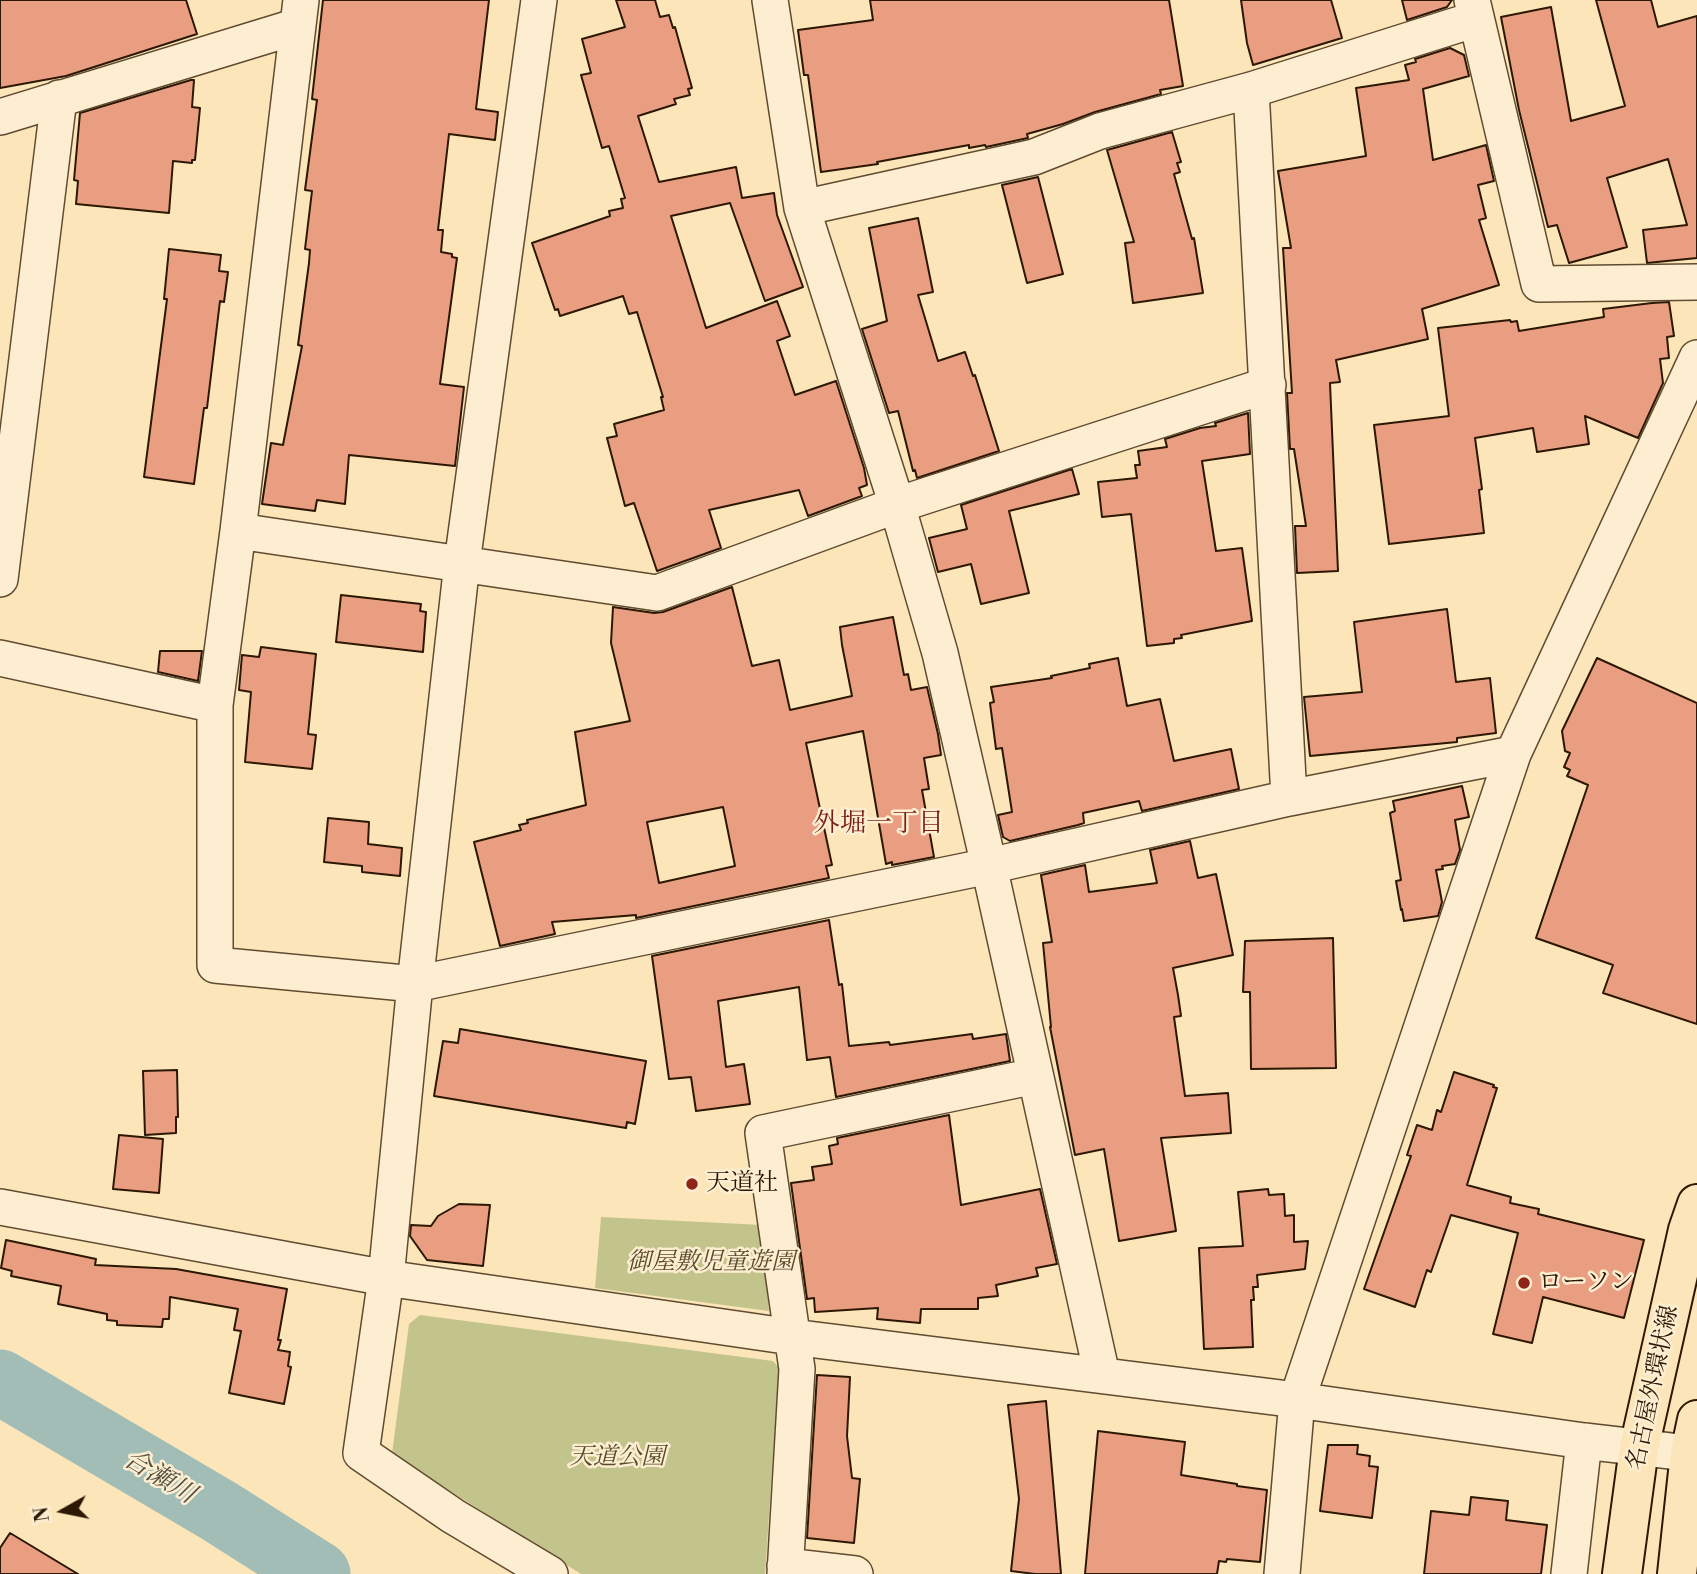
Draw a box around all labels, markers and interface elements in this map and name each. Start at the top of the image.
district label: 外堀一丁目 [814,809,944,841]
place label: 天道社 [706,1170,778,1198]
marker: 天道社 [684,1176,700,1192]
park label: 御屋敷児童遊園 [627,1249,795,1277]
place label: ローソン [1538,1269,1634,1297]
marker: ローソン [1516,1275,1532,1291]
street label: 名古屋外環状線 [1622,1303,1686,1473]
park label: 天道公園 [569,1444,665,1472]
water label: 合瀬川 [118,1445,200,1511]
north arrow [28,1476,98,1546]
text: N [29,1505,55,1524]

